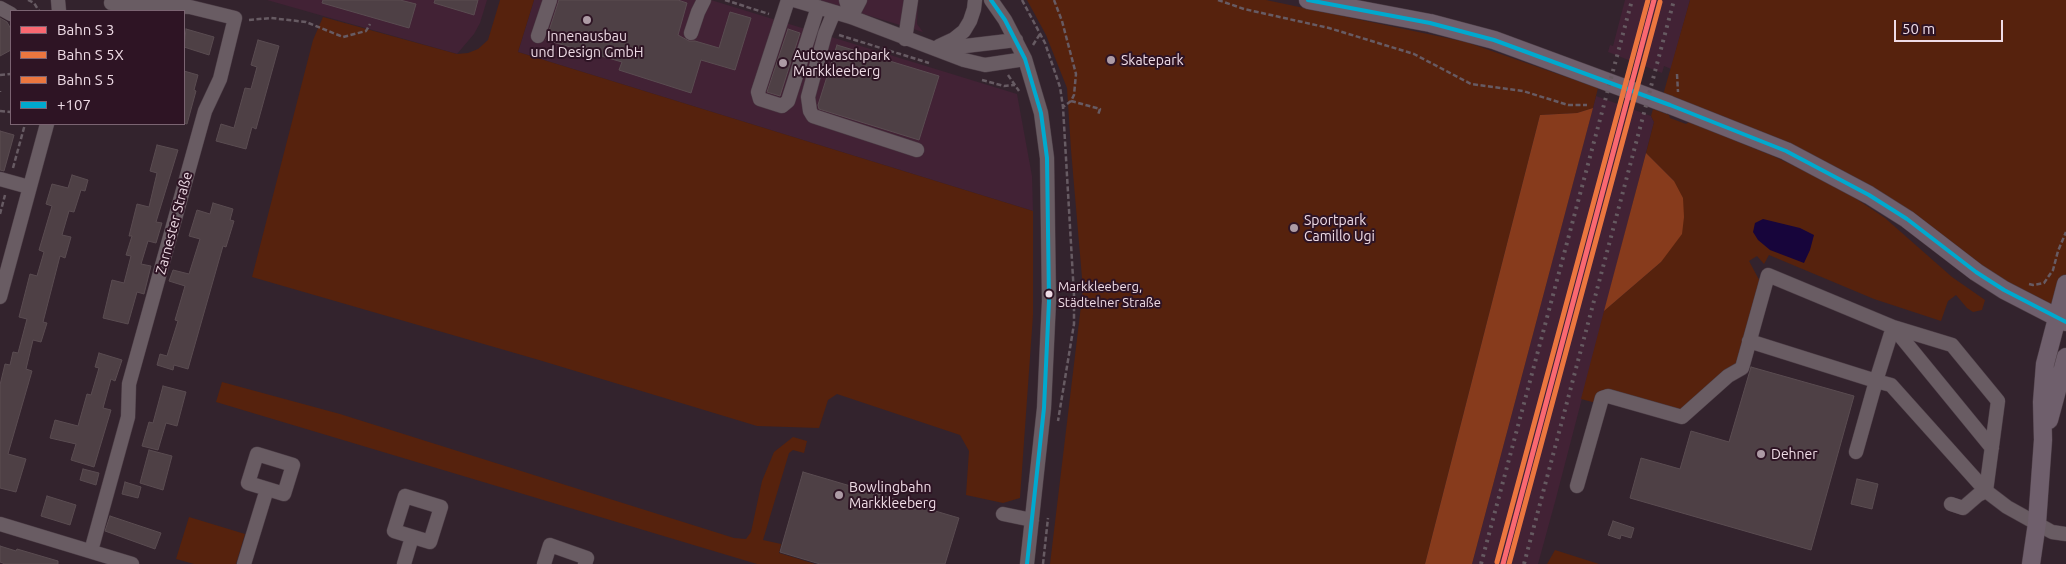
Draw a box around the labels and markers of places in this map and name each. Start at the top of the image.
marker: Innenausbau und Design GmbH [581,14,593,26]
place label: Innenausbau und Design GmbH [530,28,644,60]
place label: Autowaschpark Markkleeberg [793,47,890,80]
place label: Skatepark [1121,52,1184,68]
marker: Skatepark [1105,54,1117,66]
marker: Autowaschpark Markkleeberg [777,57,789,69]
place label: Sportpark Camillo Ugi [1304,212,1375,244]
marker: Sportpark Camillo Ugi [1288,222,1300,234]
place label: Markkleeberg, Städtelner Straße [1058,279,1161,310]
marker: Markkleeberg, Städtelner Straße [1044,289,1054,299]
place label: Dehner [1771,446,1818,462]
marker: Dehner [1755,448,1767,460]
place label: Bowlingbahn Markkleeberg [849,479,936,512]
marker: Bowlingbahn Markkleeberg [833,489,845,501]

